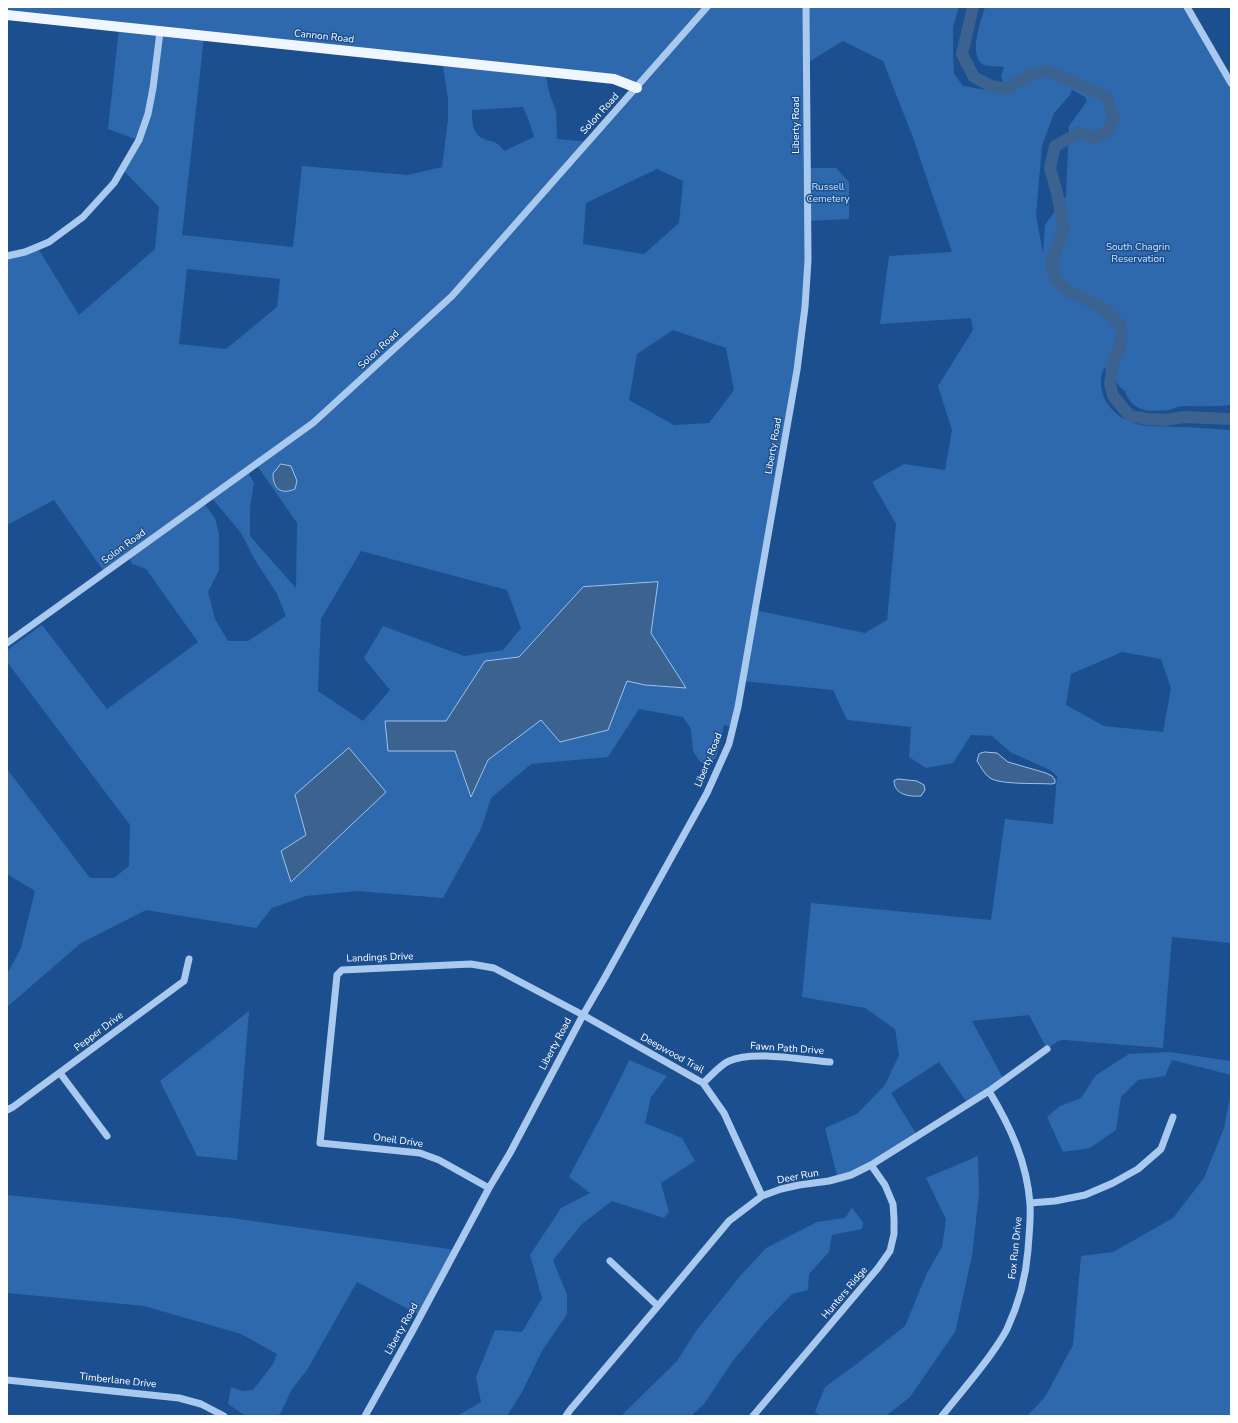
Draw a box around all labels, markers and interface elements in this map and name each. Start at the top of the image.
street label: Cannon Road [293,28,355,46]
street label: Solon Road [578,91,622,137]
street label: Liberty Road [791,96,803,154]
park label: Russell Cemetery [806,182,850,206]
park label: South Chagrin Reservation [1106,242,1170,266]
street label: Solon Road [356,328,402,372]
street label: Liberty Road [763,417,785,475]
street label: Solon Road [100,527,148,567]
street label: Liberty Road [693,731,725,789]
street label: Landings Drive [346,951,414,965]
street label: Pepper Drive [72,1010,126,1054]
street label: Liberty Road [537,1016,575,1072]
street label: Deepwood Trail [638,1032,706,1076]
street label: Fawn Path Drive [750,1040,824,1058]
street label: Oneil Drive [372,1132,424,1150]
street label: Deer Run [776,1167,820,1187]
street label: Fox Run Drive [1007,1216,1025,1280]
street label: Hunters Ridge [820,1264,870,1322]
street label: Liberty Road [383,1301,421,1357]
street label: Timberlane Drive [79,1371,157,1391]

